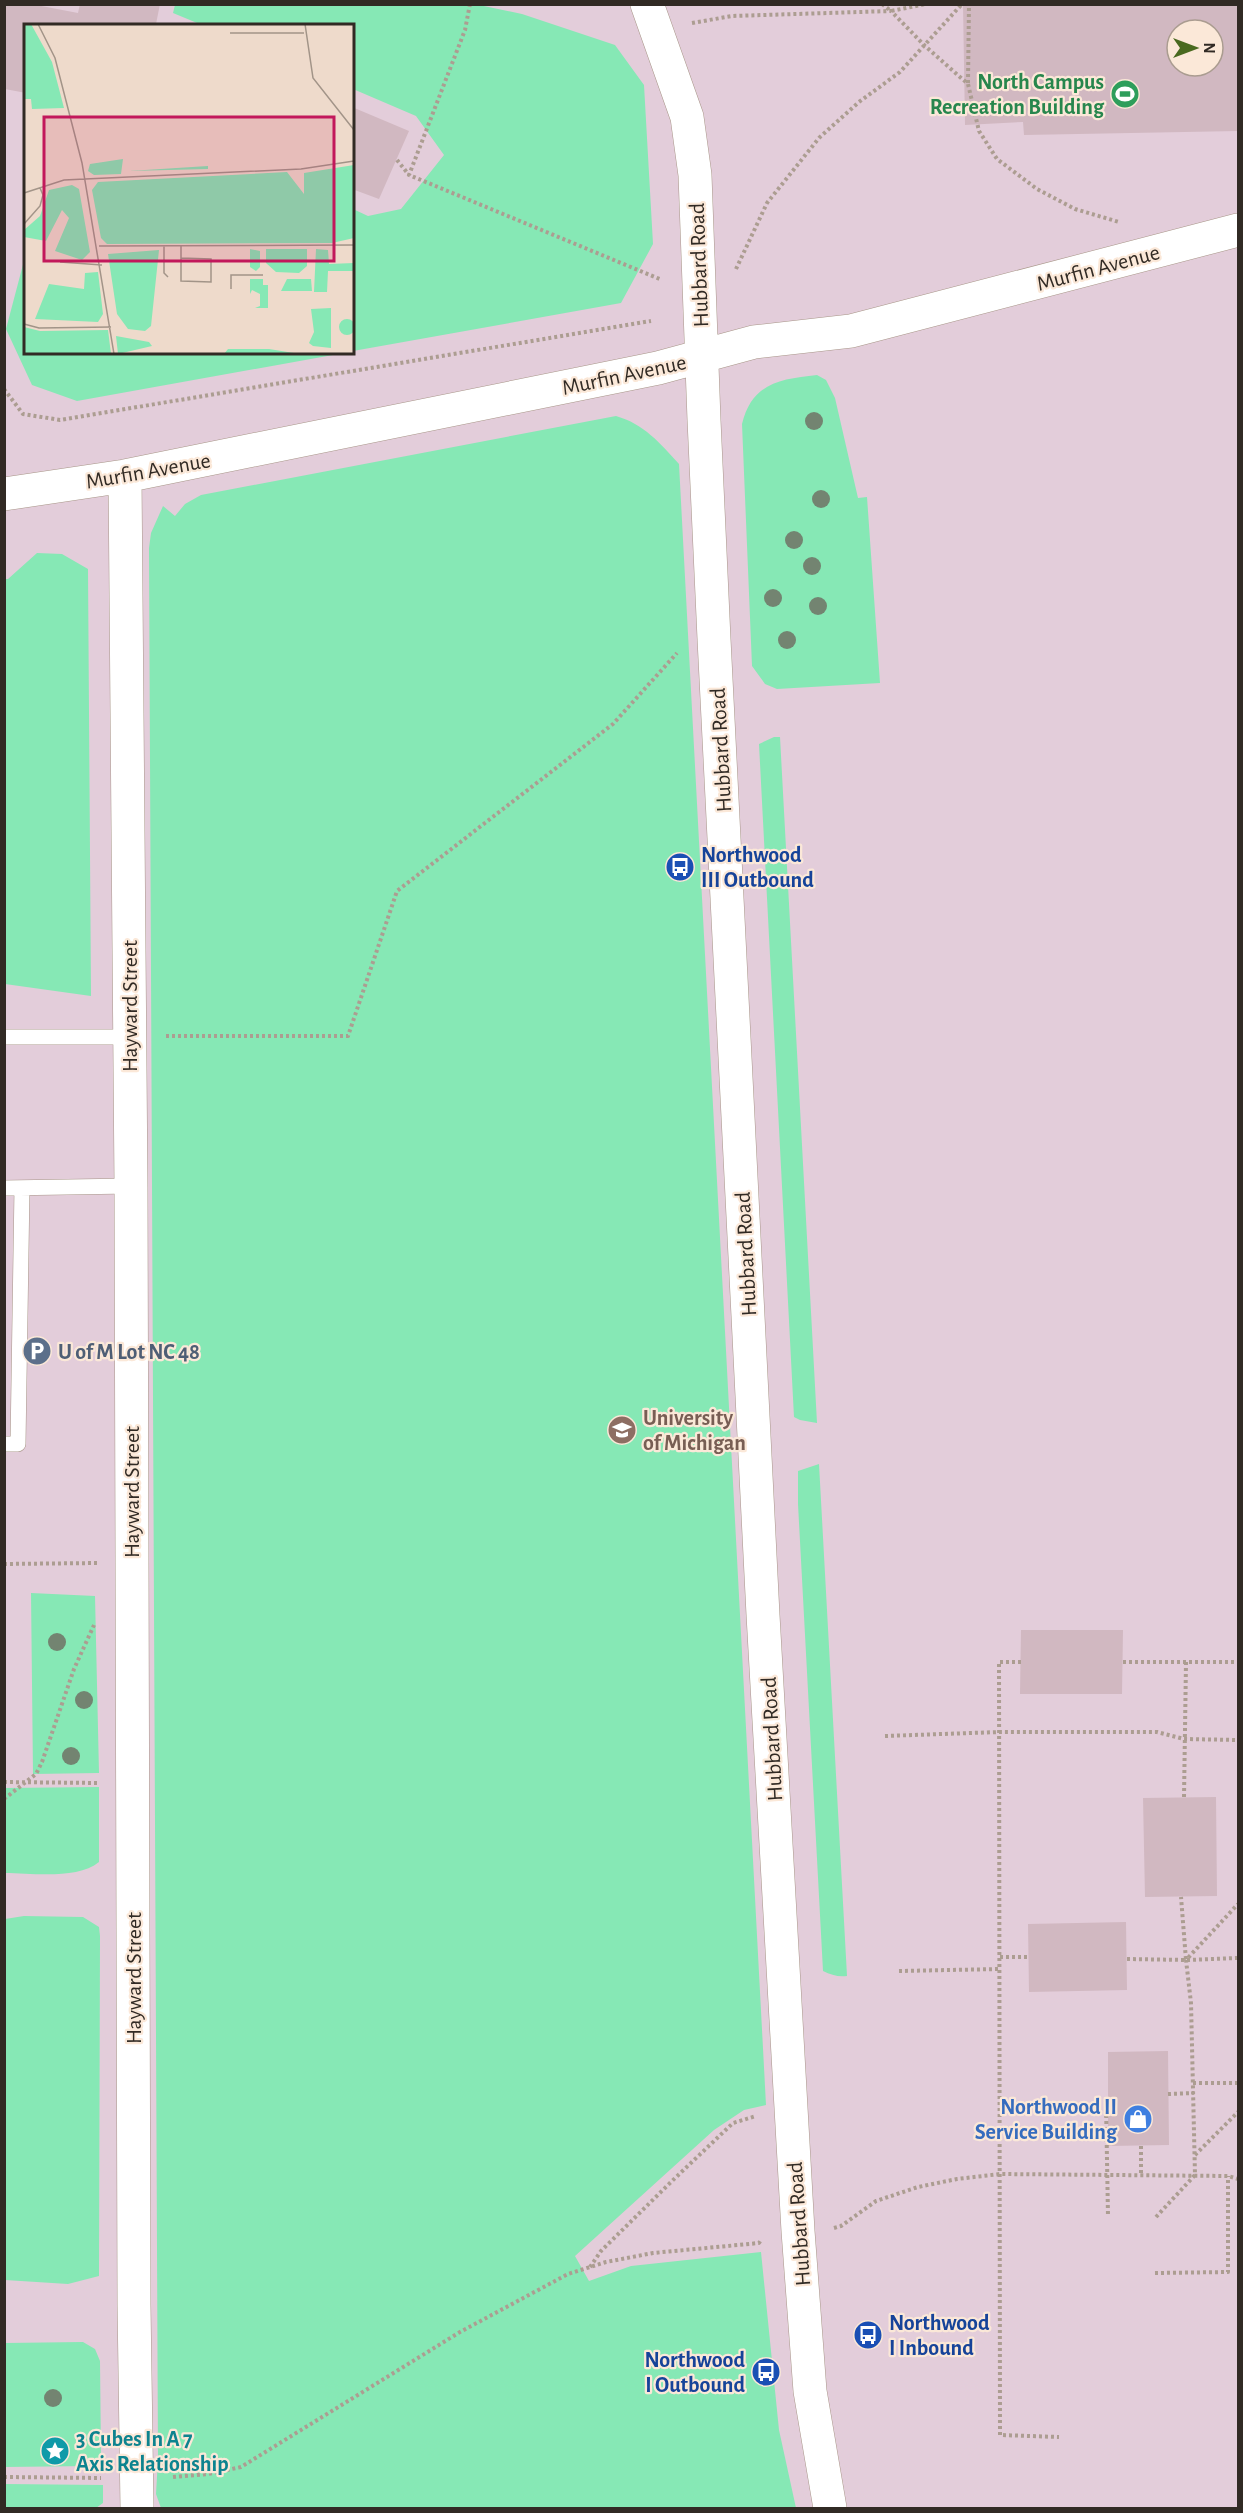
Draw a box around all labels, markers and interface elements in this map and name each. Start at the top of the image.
north arrow [1165,18,1225,78]
inset map [24,24,354,354]
text: N [1201,42,1217,54]
place label: North Campus Recreation Building [930,71,1105,118]
sports icon: North Campus Recreation Building [1109,78,1141,110]
street label: Hubbard Road [686,202,712,328]
street label: Murfin Avenue [1034,241,1162,295]
street label: Murfin Avenue [560,351,688,399]
street label: Murfin Avenue [84,449,212,493]
street label: Hubbard Road [707,687,735,813]
place label: Northwood III Outbound [701,844,814,891]
bus stop icon: Northwood III Outbound [664,851,696,883]
street label: Hayward Street [119,940,141,1072]
street label: Hubbard Road [732,1191,760,1317]
parking icon: U of M Lot NC 48 [21,1335,53,1367]
place label: U of M Lot NC 48 [58,1341,200,1363]
place label: University of Michigan [643,1407,746,1454]
school or university icon: University of Michigan [606,1414,638,1446]
street label: Hayward Street [121,1426,143,1558]
street label: Hubbard Road [758,1676,786,1802]
street label: Hayward Street [123,1912,145,2044]
place label: Northwood II Service Building [975,2096,1118,2143]
shop icon: Northwood II Service Building [1122,2103,1154,2135]
street label: Hubbard Road [784,2161,814,2287]
place label: Northwood I Inbound [889,2312,990,2359]
bus stop icon: Northwood I Inbound [852,2319,884,2351]
place label: Northwood I Outbound [644,2349,745,2396]
bus stop icon: Northwood I Outbound [750,2356,782,2388]
place label: 3 Cubes In A 7 Axis Relationship [76,2428,229,2475]
place icon: 3 Cubes In A 7 Axis Relationship [39,2435,71,2467]

